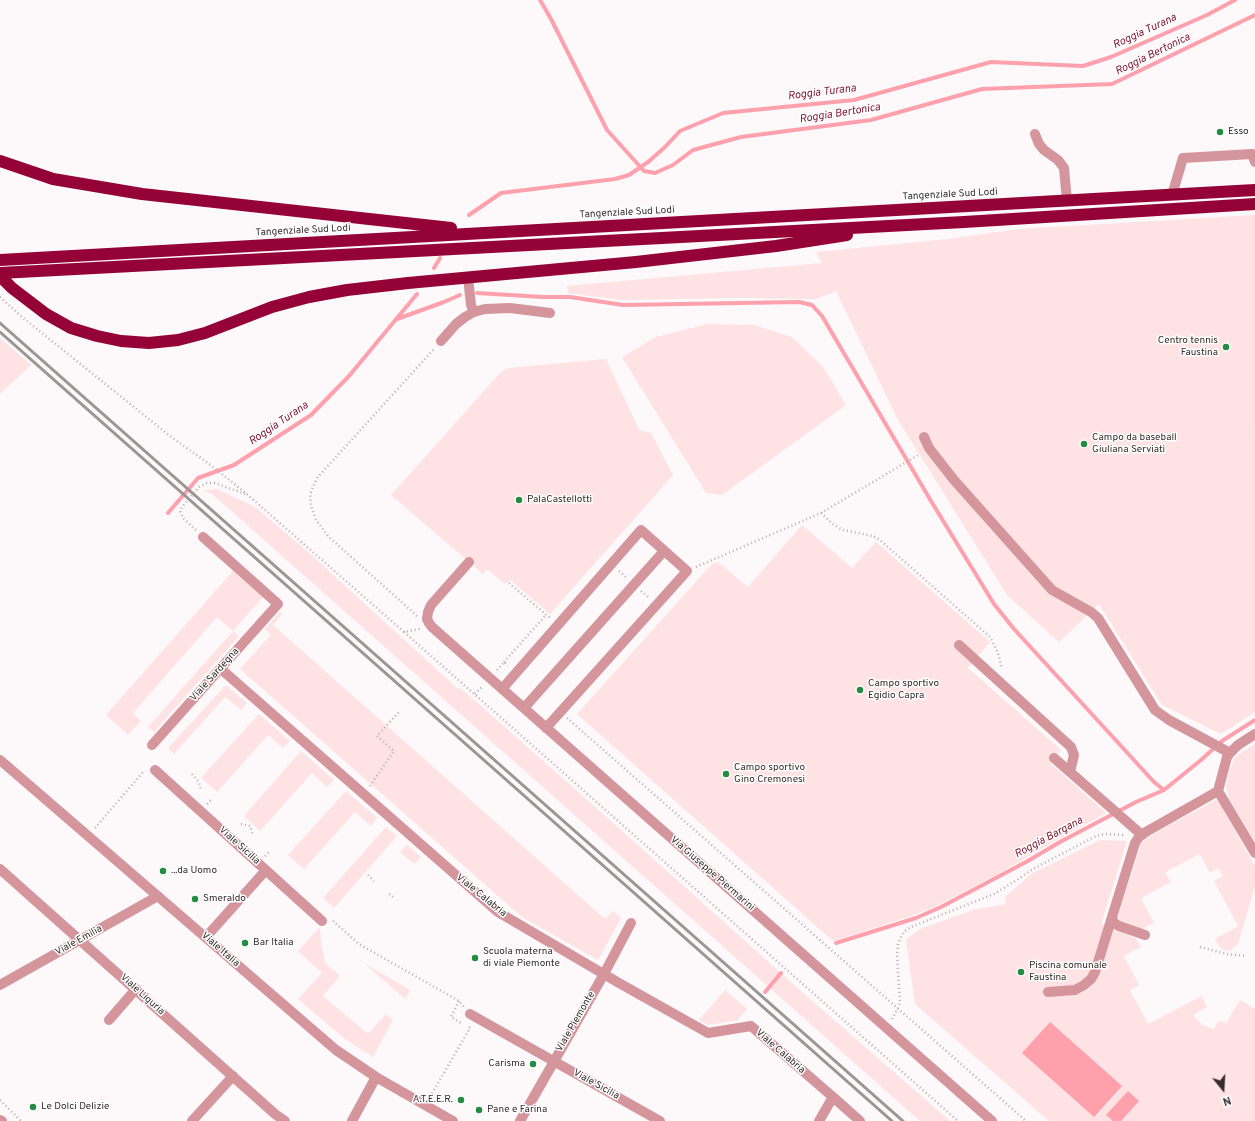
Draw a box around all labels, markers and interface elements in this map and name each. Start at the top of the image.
water label: Roggia Turana [1111,12,1179,52]
water label: Roggia Bertonica [1113,31,1193,79]
water label: Roggia Turana [787,82,857,104]
water label: Roggia Bertonica [799,101,881,127]
place label: Esso [1228,126,1249,138]
marker: Esso [1215,127,1225,137]
street label: Tangenziale Sud Lodi [902,187,998,203]
street label: Tangenziale Sud Lodi [579,205,675,221]
street label: Tangenziale Sud Lodi [255,223,351,239]
place label: Centro tennis Faustina [1158,335,1218,358]
marker: Centro tennis Faustina [1221,342,1231,352]
water label: Roggia Turana [247,399,311,449]
place label: Campo da baseball Giuliana Serviati [1092,432,1177,456]
marker: Campo da baseball Giuliana Serviati [1079,439,1089,449]
place label: PalaCastellotti [527,494,592,506]
marker: PalaCastellotti [514,495,524,505]
street label: Viale Sardegna [188,646,242,704]
place label: Campo sportivo Egidio Capra [868,678,939,702]
marker: Campo sportivo Egidio Capra [855,685,865,695]
place label: Campo sportivo Gino Cremonesi [734,762,805,786]
marker: Campo sportivo Gino Cremonesi [721,769,731,779]
water label: Roggia Bargana [1013,814,1085,862]
street label: Viale Sicilia [216,824,262,868]
street label: Via Giuseppe Piermarini [667,834,757,914]
place label: ...da Uomo [171,865,217,877]
marker: ...da Uomo [158,866,168,876]
street label: Viale Calabria [453,872,509,920]
place label: Smeraldo [203,893,246,905]
marker: Smeraldo [190,894,200,904]
street label: Viale Emilia [53,923,105,959]
street label: Viale Italia [198,930,242,970]
place label: Bar Italia [253,937,293,949]
marker: Bar Italia [240,938,250,948]
place label: Scuola materna di viale Piemonte [483,946,560,970]
marker: Scuola materna di viale Piemonte [470,953,480,963]
place label: Piscina comunale Faustina [1029,960,1107,984]
marker: Piscina comunale Faustina [1016,967,1026,977]
street label: Viale Liguria [117,972,167,1018]
street label: Viale Piemonte [554,990,598,1054]
street label: Viale Calabria [753,1027,807,1077]
place label: Carisma [488,1058,525,1070]
marker: Carisma [528,1059,538,1069]
street label: Viale Sicilia [571,1067,621,1103]
north arrow [1203,1069,1243,1109]
text: N [1221,1093,1233,1108]
place label: A.T.E.E.R. [413,1094,453,1106]
marker: A.T.E.E.R. [456,1095,466,1105]
place label: Le Dolci Delizie [41,1101,109,1113]
marker: Le Dolci Delizie [28,1102,38,1112]
place label: Pane e Farina [487,1104,547,1116]
marker: Pane e Farina [474,1105,484,1115]

